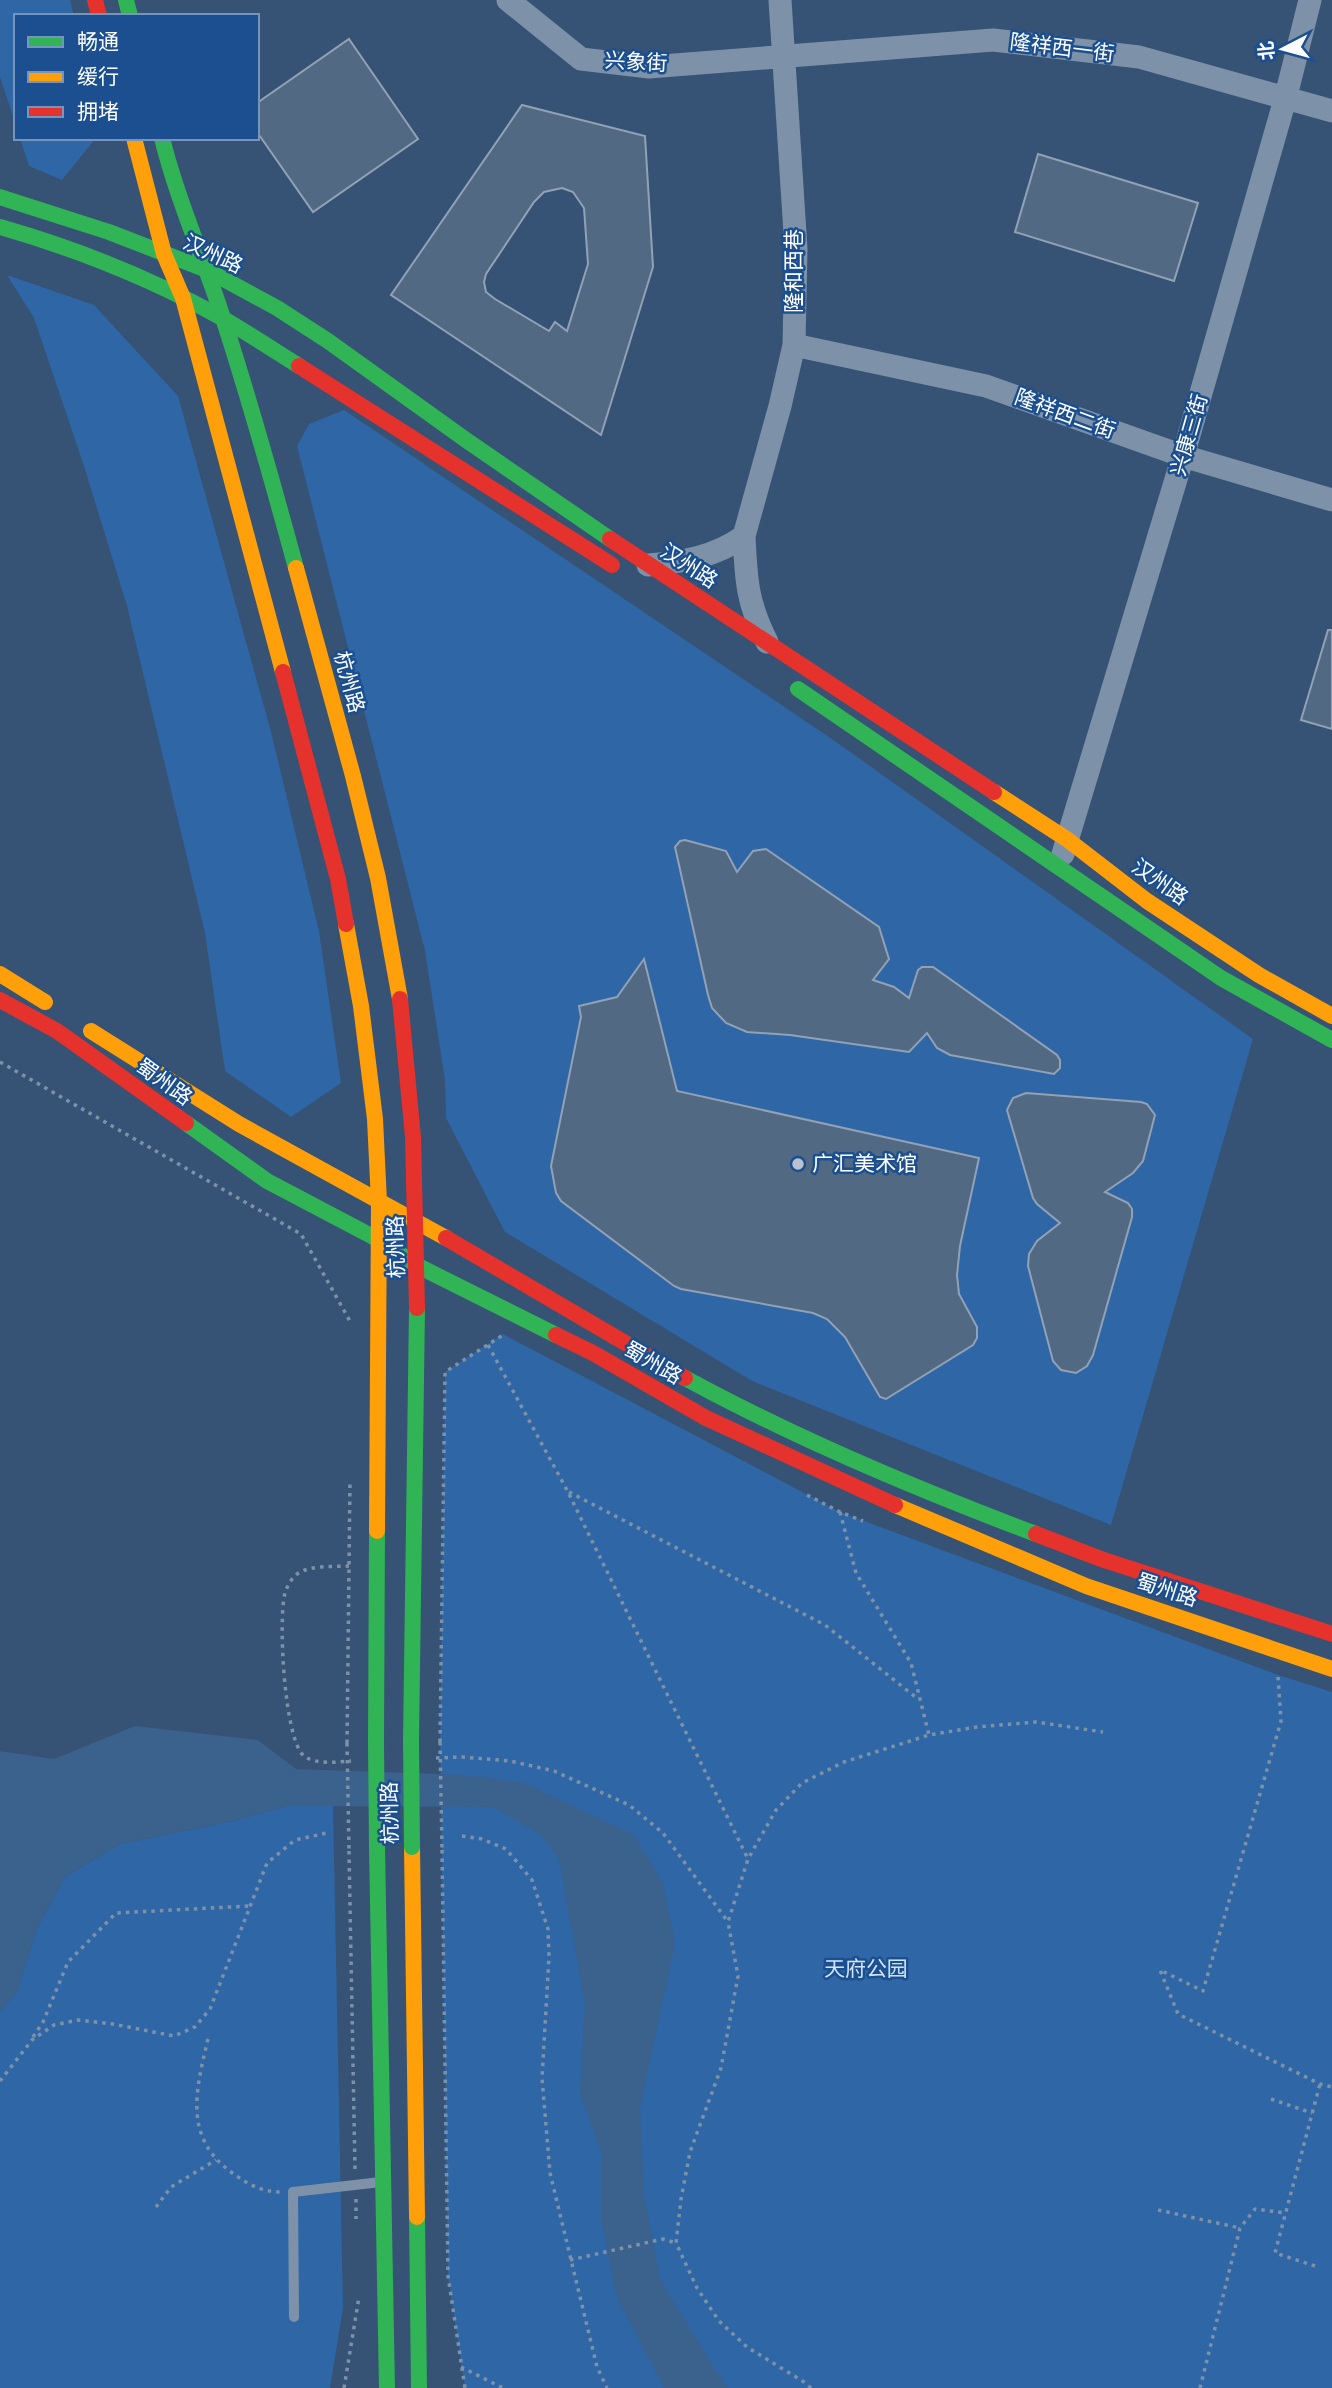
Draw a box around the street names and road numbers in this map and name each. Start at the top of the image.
street label: 隆祥西一街 [1008,30,1116,66]
street label: 兴象街 [604,48,668,76]
street label: 隆和西巷 [782,229,806,313]
street label: 汉州路 [179,230,247,278]
street label: 隆祥西二街 [1012,385,1118,443]
street label: 兴康三街 [1166,391,1212,479]
street label: 汉州路 [656,539,722,593]
street label: 杭州路 [329,648,369,716]
street label: 汉州路 [1127,854,1193,910]
street label: 蜀州路 [131,1054,197,1110]
street label: 杭州路 [383,1215,409,1279]
street label: 蜀州路 [620,1337,686,1389]
street label: 蜀州路 [1133,1569,1201,1611]
street label: 杭州路 [377,1781,403,1845]

